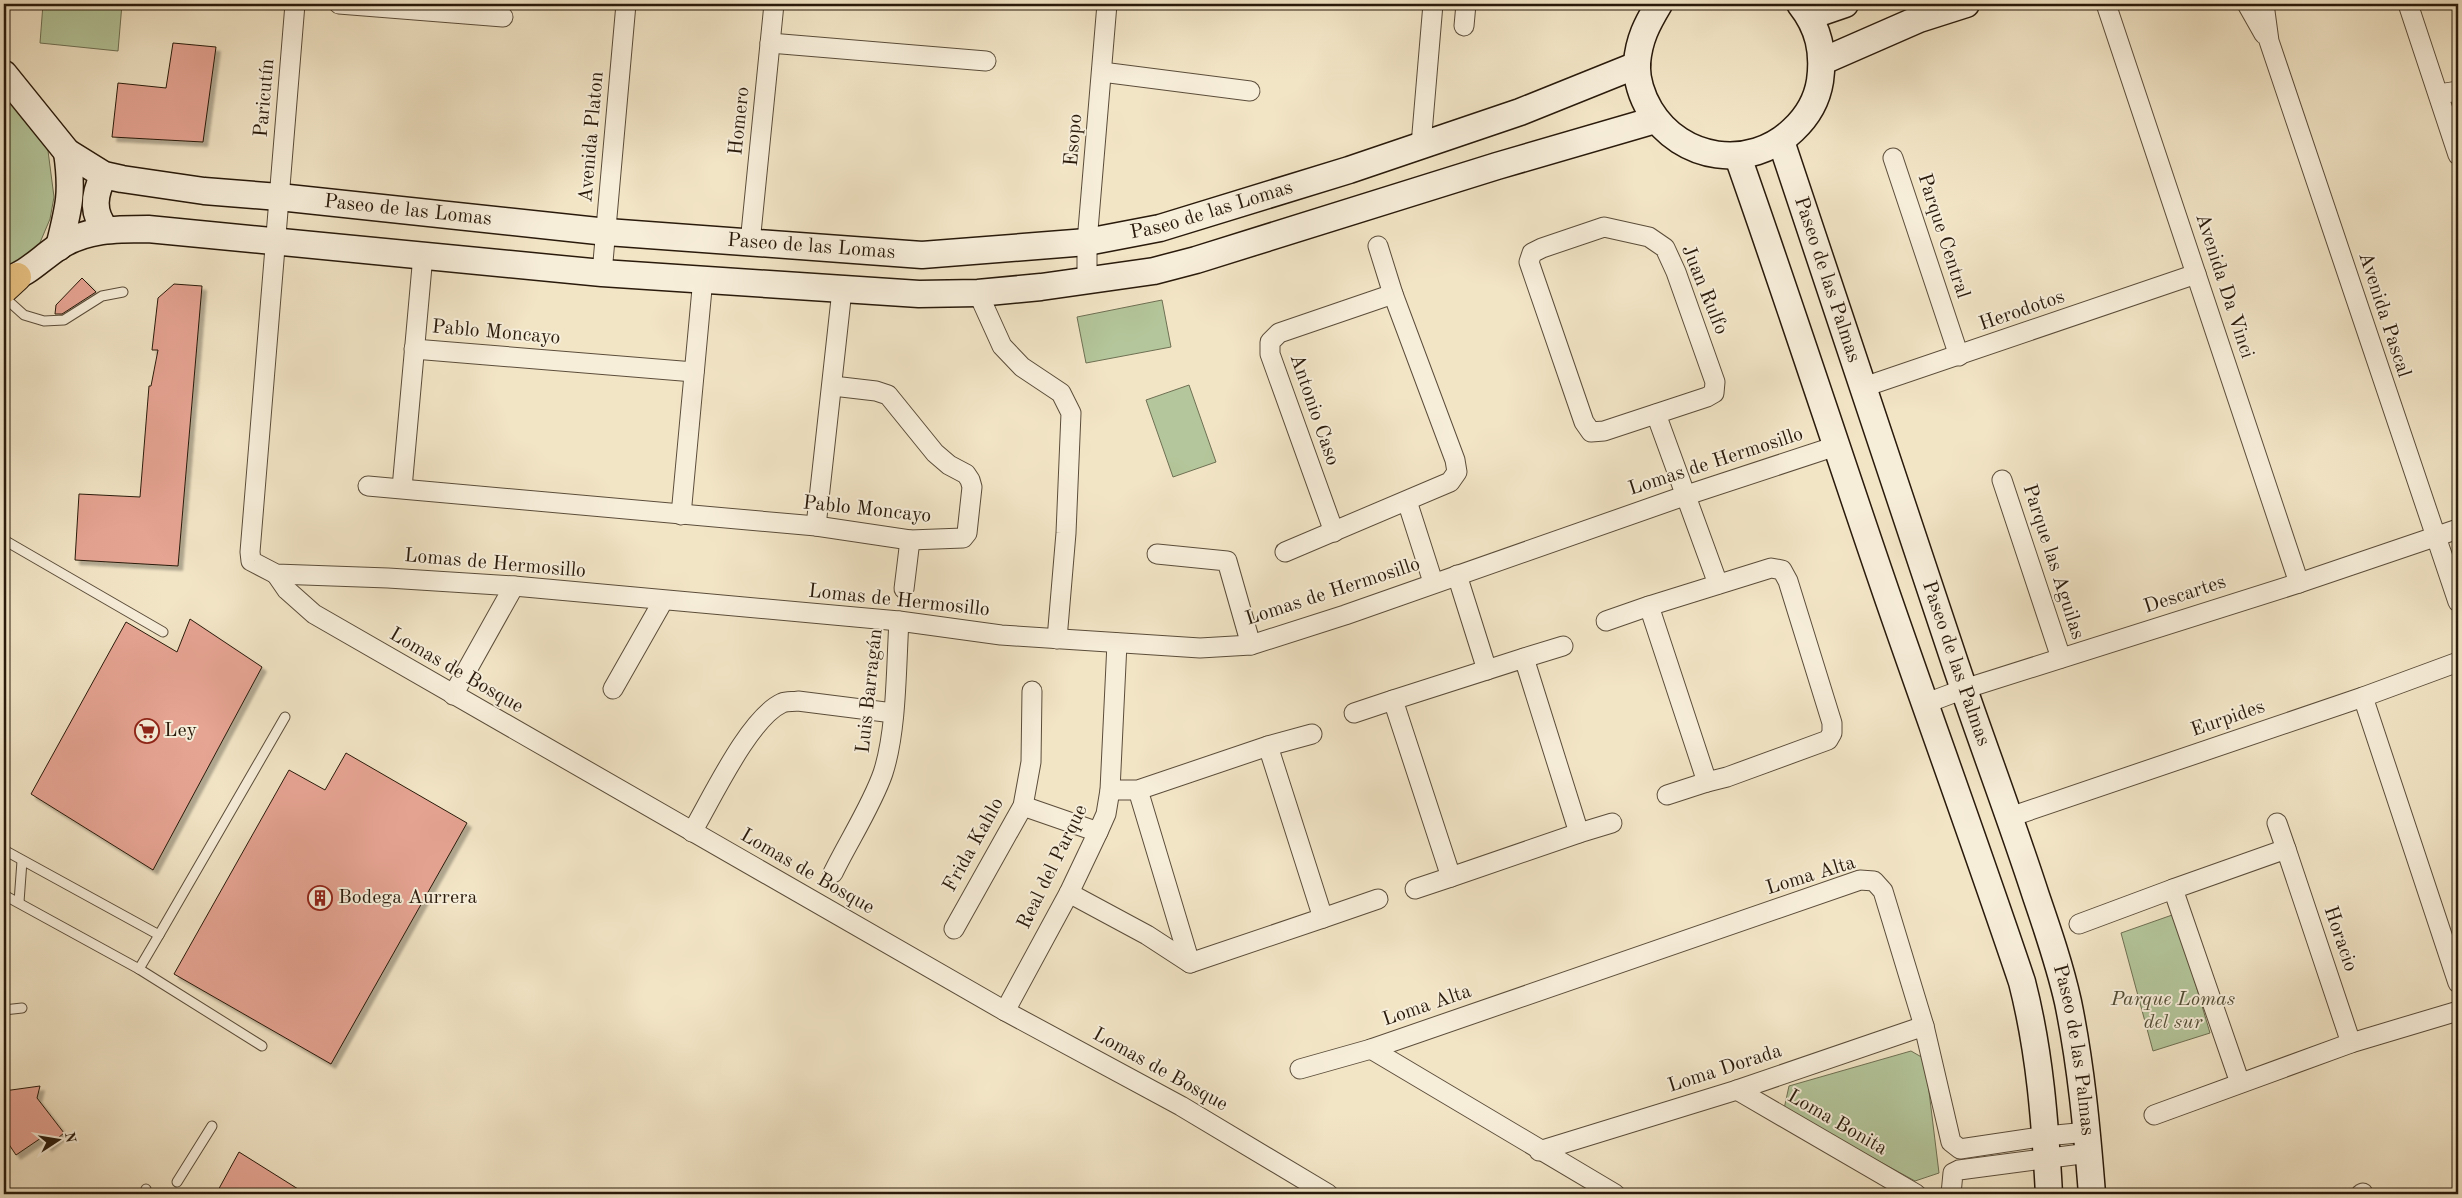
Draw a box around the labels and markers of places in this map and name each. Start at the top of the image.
supermarket icon: Ley [134,718,160,744]
place label: Ley [164,721,198,741]
building icon: Bodega Aurrera [307,885,333,911]
place label: Bodega Aurrera [338,888,477,908]

